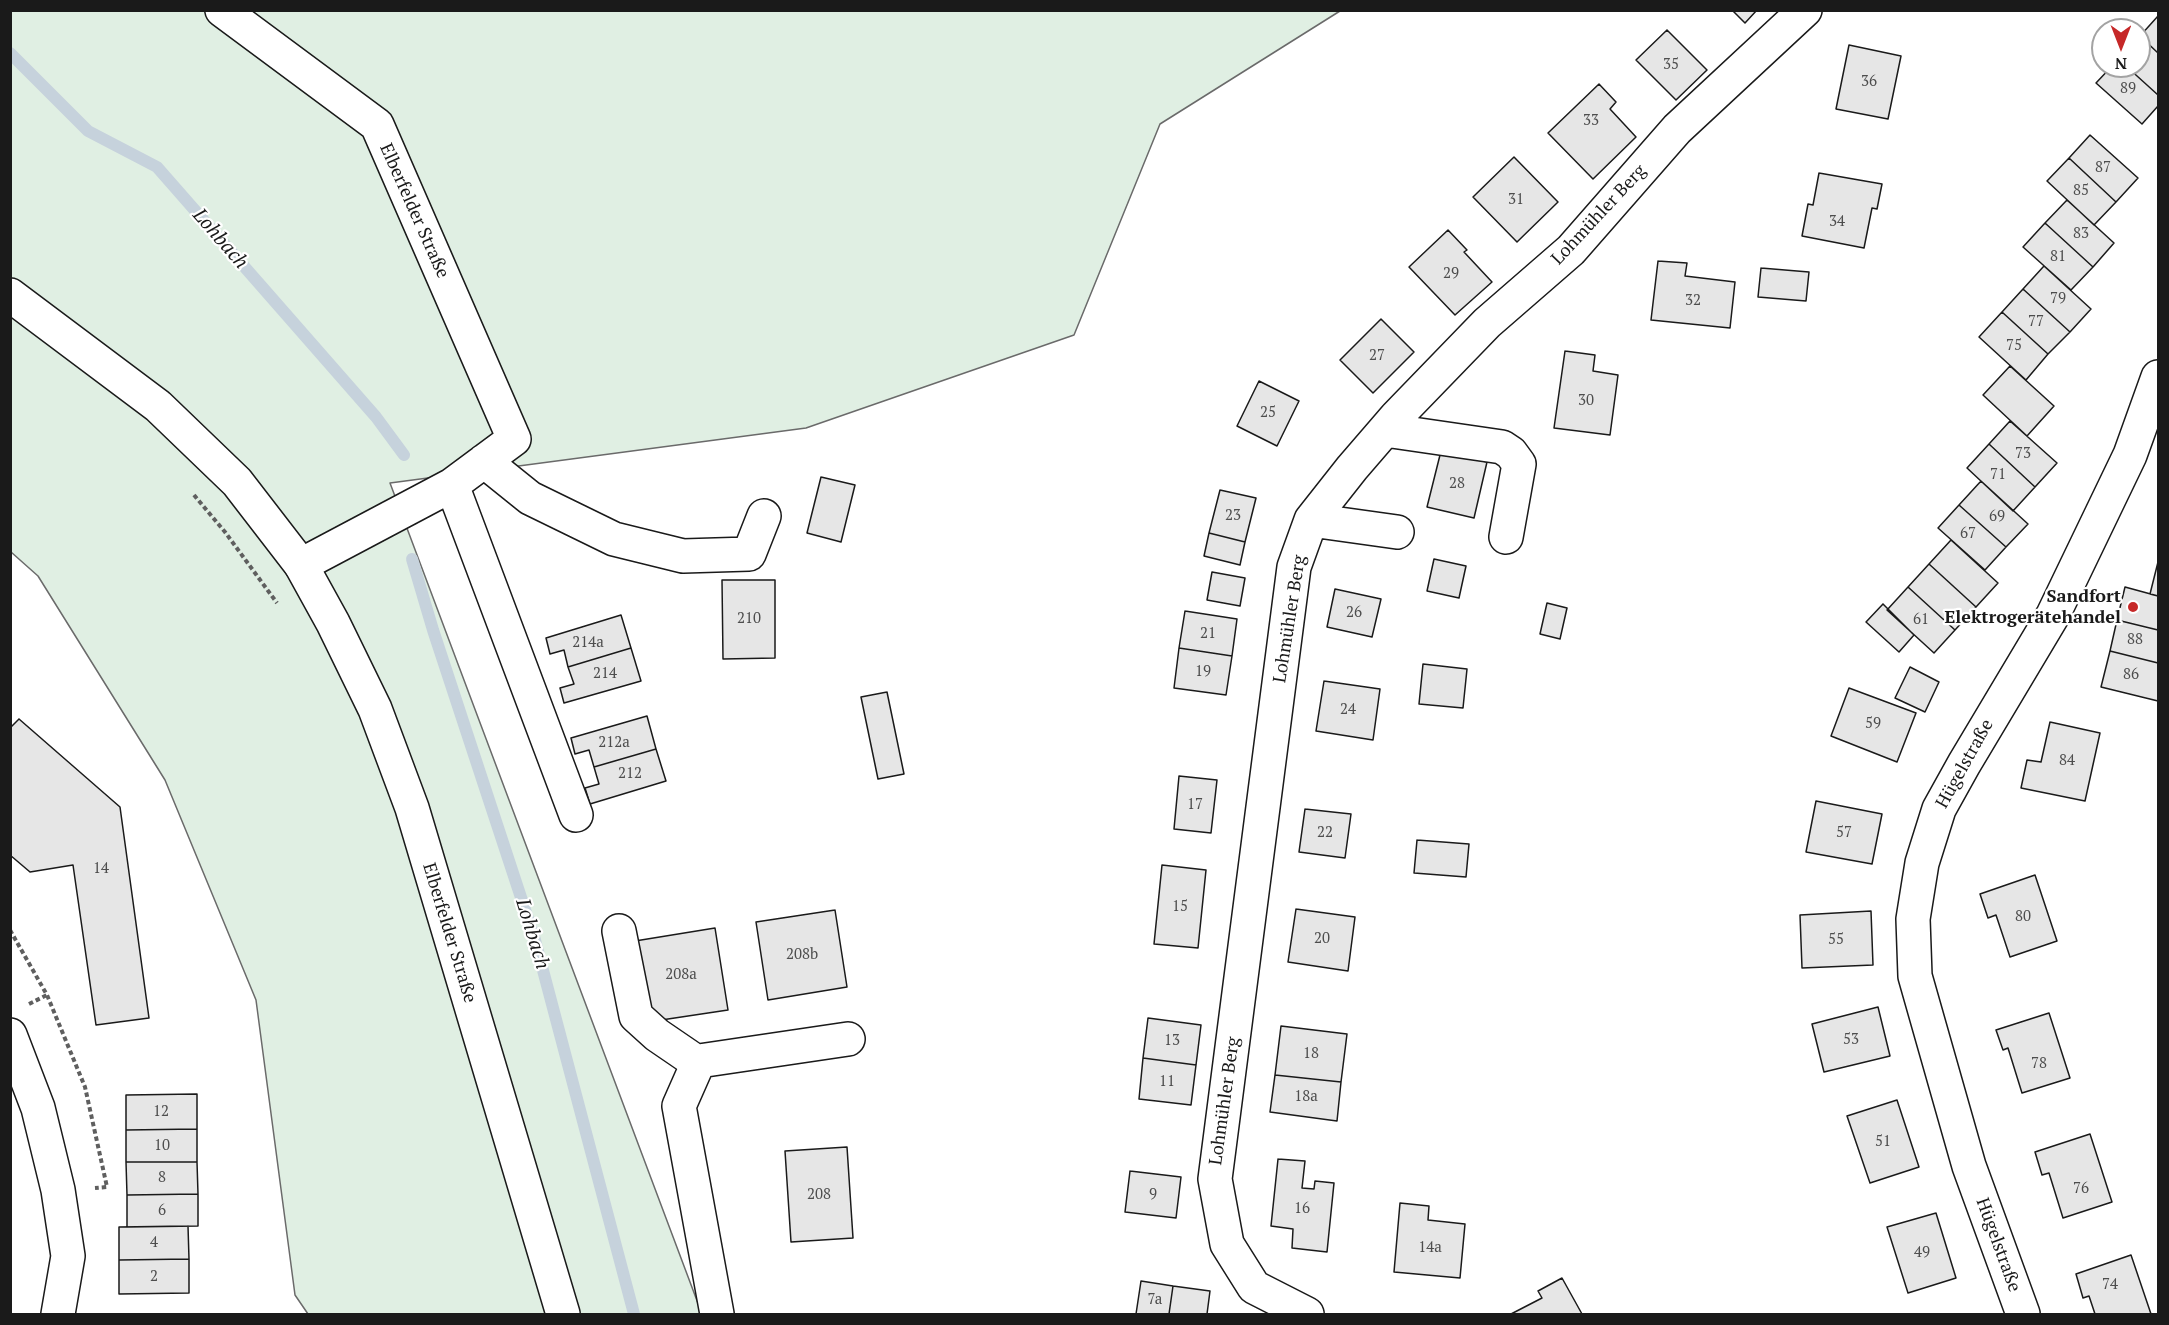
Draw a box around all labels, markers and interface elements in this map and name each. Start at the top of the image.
north arrow [2091,18,2151,78]
text: N [2115,53,2127,75]
house number: 35 [1663,56,1679,74]
house number: 36 [1861,73,1877,91]
house number: 89 [2120,80,2136,98]
house number: 33 [1583,112,1599,130]
street label: Elberfelder Straße [375,140,453,282]
house number: 87 [2095,159,2111,177]
street label: Lohmühler Berg [1547,160,1651,270]
house number: 85 [2073,182,2089,200]
house number: 31 [1508,191,1524,209]
water label: Lohbach [187,204,253,274]
house number: 34 [1829,213,1845,231]
house number: 83 [2073,225,2089,243]
house number: 81 [2050,248,2066,266]
house number: 29 [1443,265,1459,283]
house number: 79 [2050,290,2066,308]
house number: 32 [1685,292,1701,310]
house number: 77 [2028,313,2044,331]
house number: 75 [2006,337,2022,355]
house number: 27 [1369,347,1385,365]
house number: 30 [1578,392,1594,410]
house number: 25 [1260,404,1276,422]
house number: 73 [2015,445,2031,463]
house number: 71 [1990,466,2006,484]
house number: 28 [1449,475,1465,493]
house number: 23 [1225,507,1241,525]
house number: 69 [1989,508,2005,526]
house number: 67 [1960,525,1976,543]
street label: Lohmühler Berg [1269,554,1311,684]
place label: Sandfort Elektrogerätehandel [1944,586,2121,628]
marker: Sandfort Elektrogerätehandel [2126,600,2140,614]
house number: 26 [1346,604,1362,622]
house number: 210 [737,610,761,628]
house number: 61 [1913,611,1929,629]
house number: 21 [1200,625,1216,643]
house number: 88 [2127,631,2143,649]
house number: 214a [572,634,604,652]
house number: 19 [1195,663,1211,681]
house number: 214 [593,665,617,683]
house number: 86 [2123,666,2139,684]
house number: 24 [1340,701,1356,719]
house number: 59 [1865,715,1881,733]
street label: Hügelstraße [1932,716,1998,812]
house number: 212a [598,734,630,752]
house number: 84 [2059,752,2075,770]
house number: 212 [618,765,642,783]
house number: 17 [1187,796,1203,814]
house number: 22 [1317,824,1333,842]
house number: 57 [1836,824,1852,842]
house number: 14 [93,860,109,878]
street label: Elberfelder Straße [417,860,481,1006]
water label: Lohbach [510,896,554,972]
house number: 15 [1172,898,1188,916]
house number: 80 [2015,908,2031,926]
house number: 20 [1314,930,1330,948]
house number: 55 [1828,931,1844,949]
house number: 208b [786,946,818,964]
house number: 208a [665,966,697,984]
house number: 53 [1843,1031,1859,1049]
house number: 13 [1164,1032,1180,1050]
street label: Lohmühler Berg [1205,1036,1245,1166]
house number: 18 [1303,1045,1319,1063]
house number: 78 [2031,1055,2047,1073]
house number: 11 [1159,1073,1175,1091]
house number: 18a [1294,1088,1318,1106]
house number: 12 [153,1103,169,1121]
house number: 51 [1875,1133,1891,1151]
house number: 10 [154,1137,170,1155]
house number: 8 [158,1169,166,1187]
house number: 76 [2073,1180,2089,1198]
house number: 208 [807,1186,831,1204]
house number: 9 [1149,1186,1157,1204]
street label: Hügelstraße [1971,1195,2025,1295]
house number: 16 [1294,1200,1310,1218]
house number: 6 [158,1202,166,1220]
house number: 4 [150,1234,158,1252]
house number: 14a [1418,1239,1442,1257]
house number: 49 [1914,1244,1930,1262]
house number: 2 [150,1268,158,1286]
house number: 74 [2102,1276,2118,1294]
house number: 7a [1148,1291,1162,1309]

